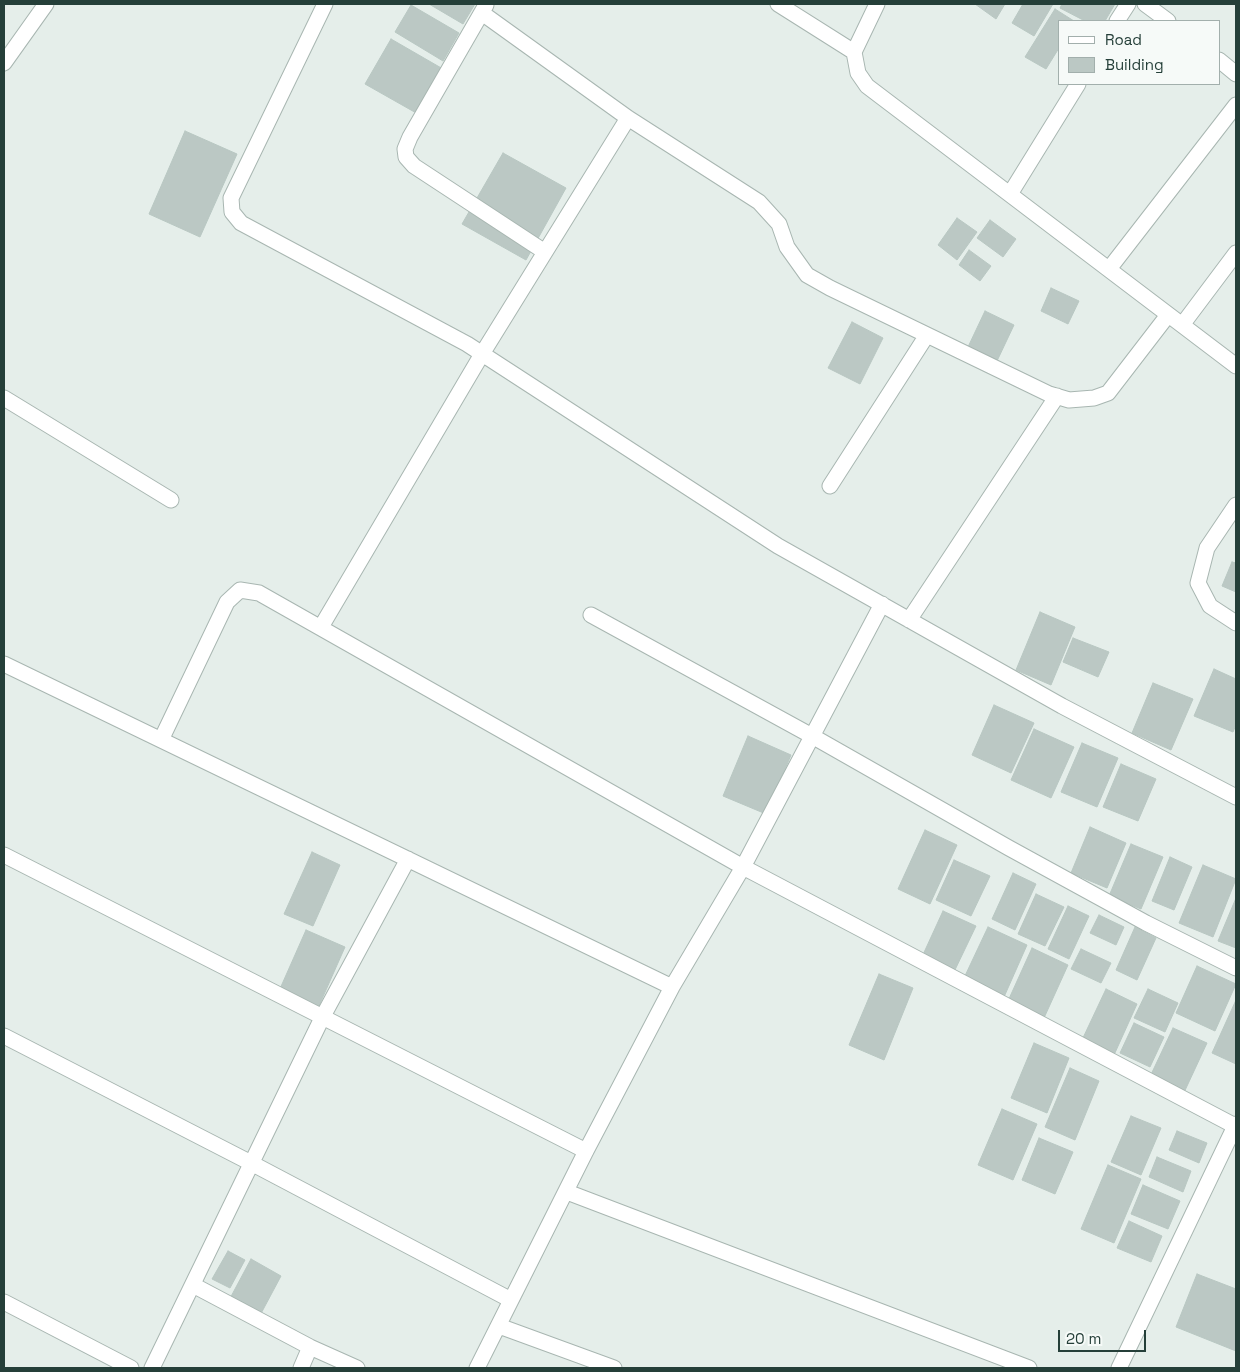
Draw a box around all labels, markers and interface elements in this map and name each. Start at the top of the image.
legend [1058,20,1220,85]
text: Road [1105,30,1142,49]
text: Building [1105,55,1164,74]
scale bar [1060,1320,1148,1352]
text: 20 m [1066,1329,1101,1348]

